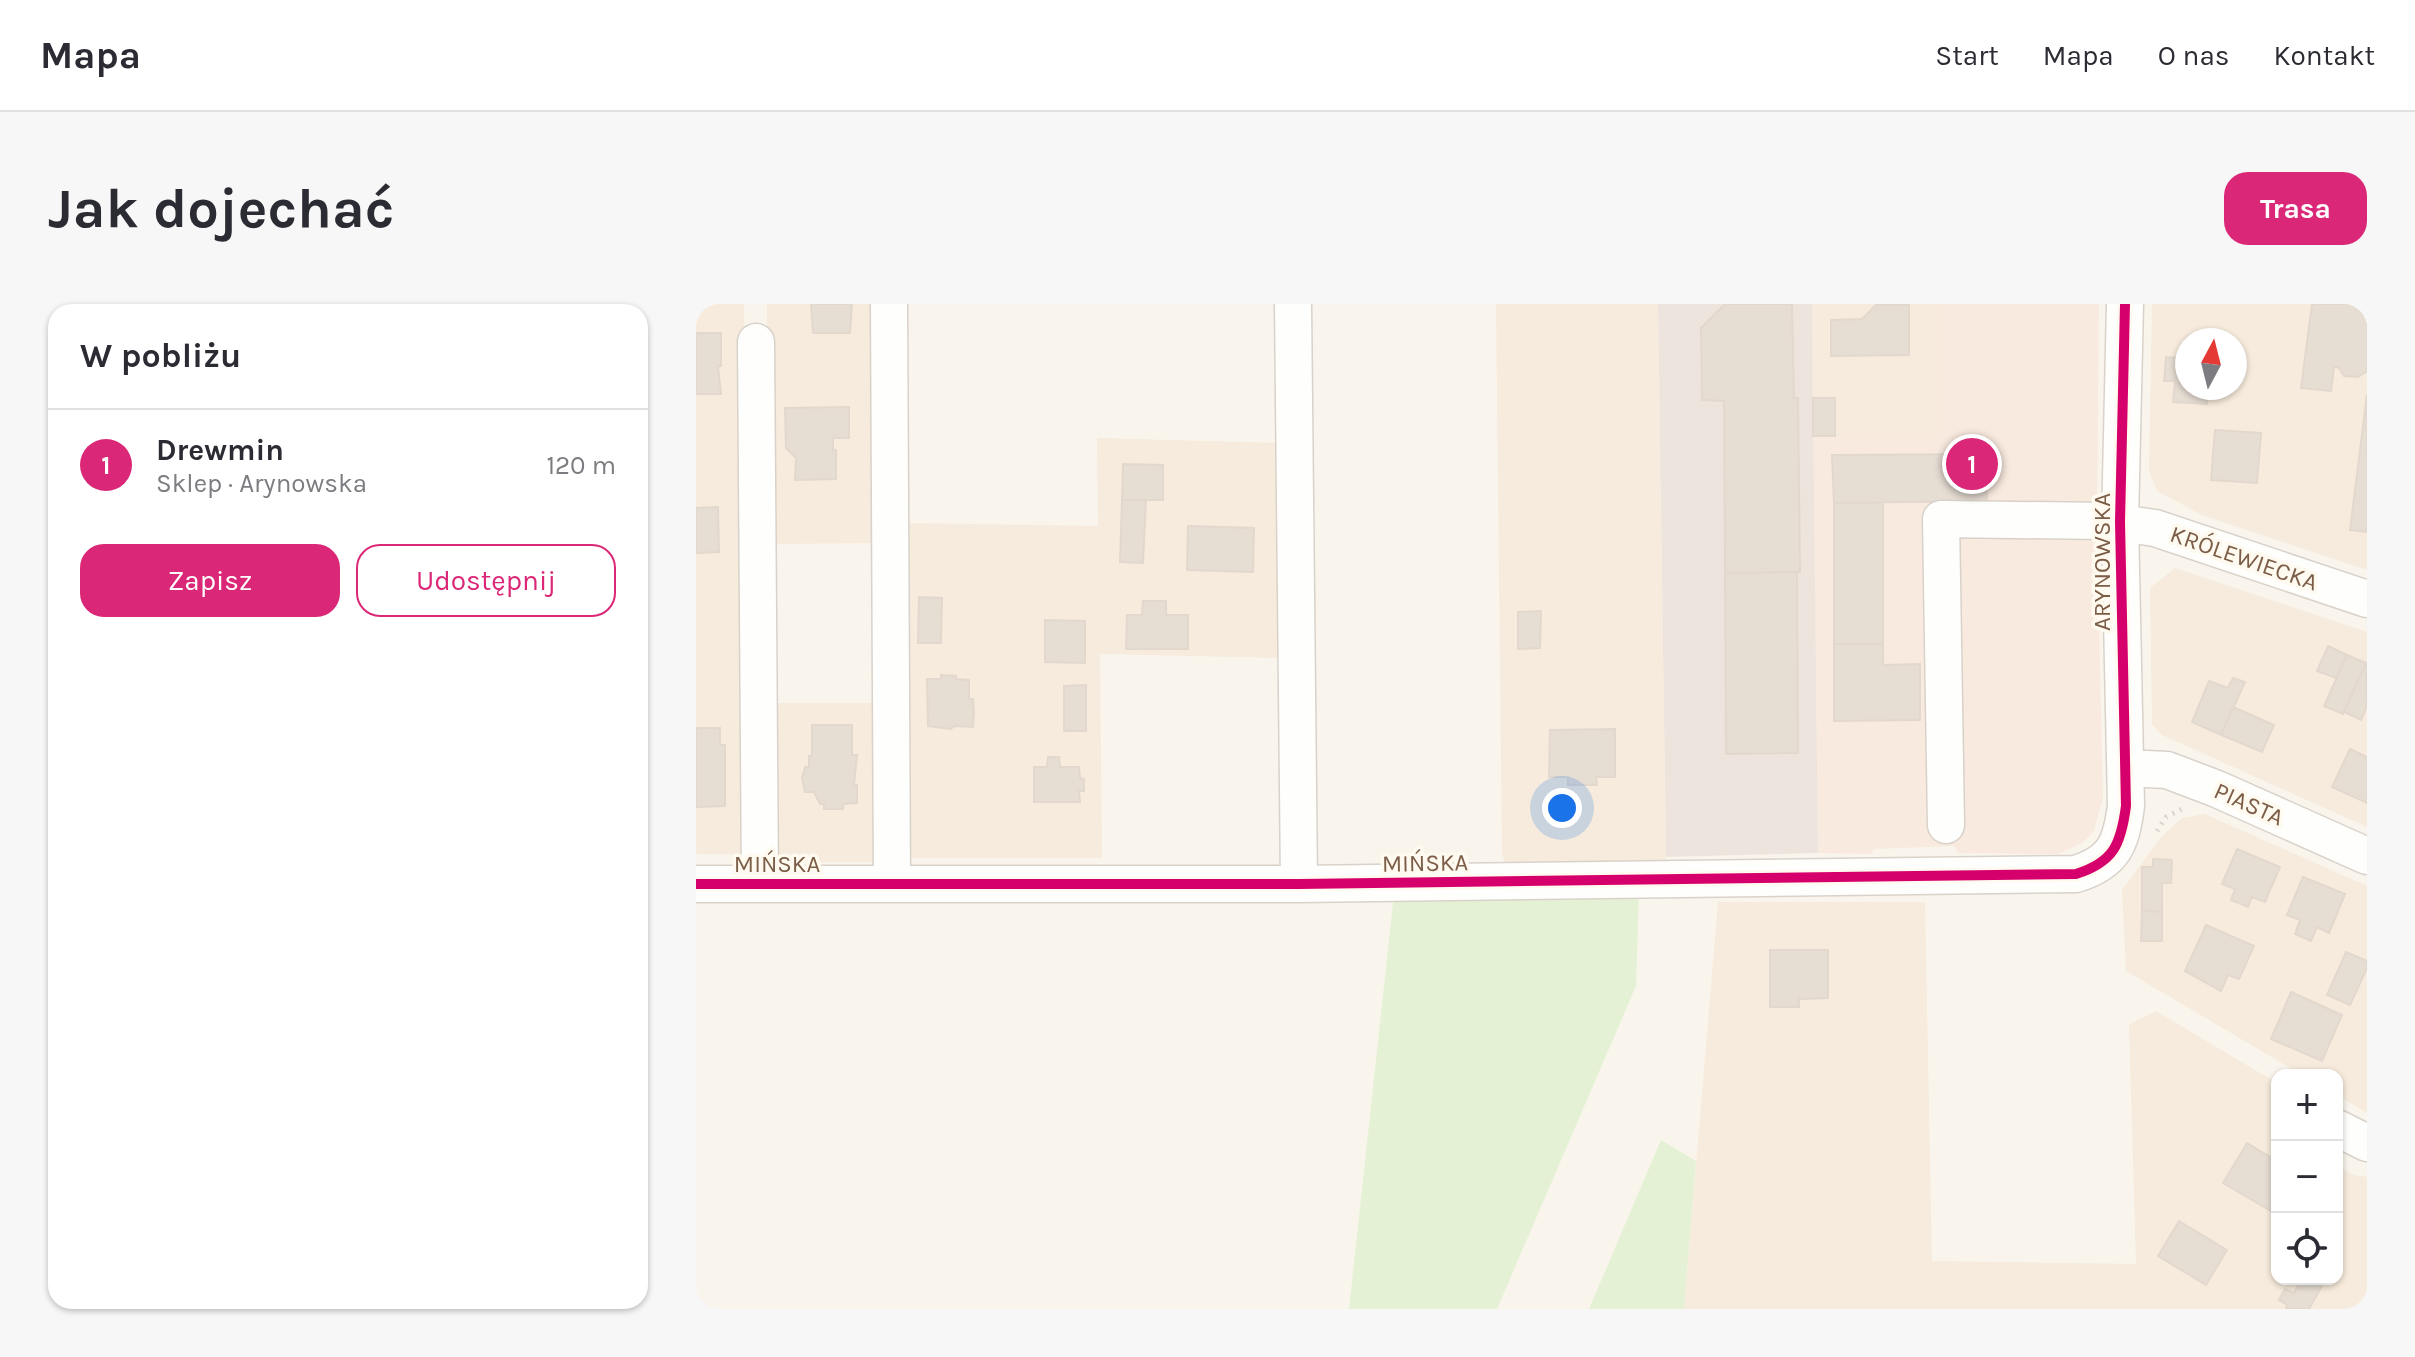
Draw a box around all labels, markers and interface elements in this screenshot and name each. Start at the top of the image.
text: Mapa [40,33,141,78]
text: Start [1935,39,1999,72]
text: Mapa [2043,39,2114,72]
text: O nas [2158,39,2230,72]
text: Kontakt [2274,39,2375,72]
button: Trasa [2224,172,2367,245]
text: Jak dojechać [48,176,394,241]
north arrow [2175,328,2247,400]
text: W pobliżu [80,336,241,376]
text: Drewmin [156,432,284,468]
pin: 1 [1946,434,1998,494]
text: 1 [101,450,111,481]
text: 120 m [546,450,616,481]
text: Sklep · Arynowska [156,468,367,499]
street label: ARYNOWSKA [2088,493,2116,631]
street label: KRÓLEWIECKA [2167,520,2322,596]
button: Zapisz [80,544,340,617]
button: Udostępnij [356,544,616,617]
street label: PIASTA [2210,776,2288,832]
your location [1542,788,1582,828]
street label: MIŃSKA [1382,847,1469,878]
street label: MIŃSKA [734,849,820,878]
map controls [2271,1069,2343,1285]
button: + [2271,1069,2343,1141]
button: − [2271,1141,2343,1213]
button: locate [2271,1213,2343,1285]

